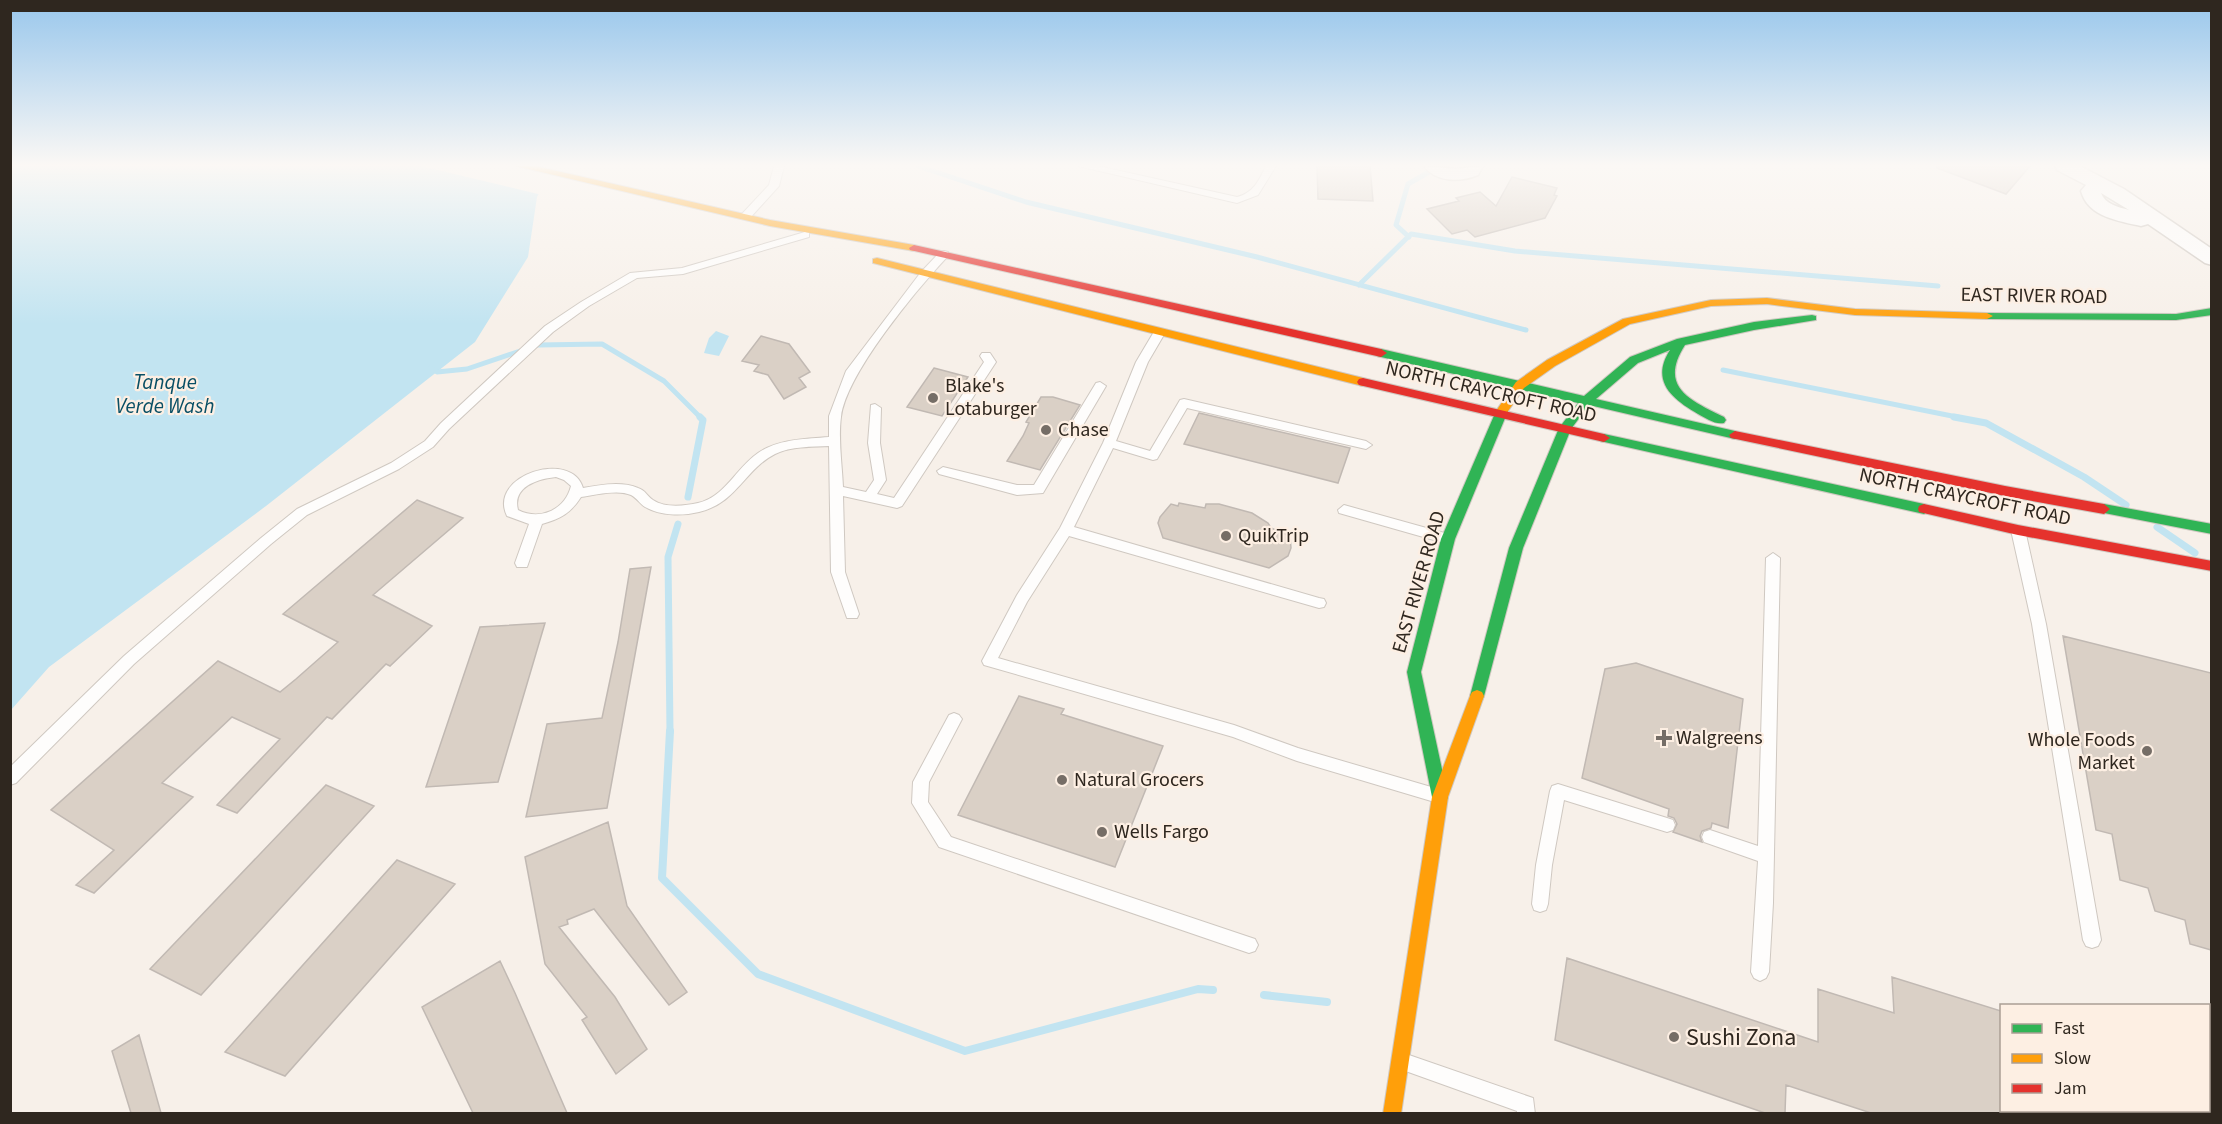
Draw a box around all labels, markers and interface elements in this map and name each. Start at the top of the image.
street label: EAST RIVER ROAD [1960,281,2108,311]
street label: NORTH CRAYCROFT ROAD [1383,354,1599,430]
water label: Tanque Verde Wash [116,367,214,421]
place label: Blake's Lotaburger [945,372,1037,423]
marker: Blake's Lotaburger [926,391,940,405]
place label: Chase [1058,416,1109,444]
marker: Chase [1039,423,1053,437]
street label: NORTH CRAYCROFT ROAD [1856,461,2074,533]
street label: EAST RIVER ROAD [1385,508,1453,656]
place label: QuikTrip [1238,522,1309,550]
marker: QuikTrip [1219,529,1233,543]
place label: Walgreens [1676,724,1763,752]
place label: Whole Foods Market [2028,726,2135,777]
marker: Walgreens [1657,731,1671,745]
marker: Whole Foods Market [2140,744,2154,758]
place label: Natural Grocers [1074,766,1204,794]
marker: Natural Grocers [1055,773,1069,787]
place label: Wells Fargo [1114,818,1209,846]
marker: Wells Fargo [1095,825,1109,839]
legend [2000,1004,2210,1112]
text: Fast [2054,1016,2085,1041]
place label: Sushi Zona [1686,1020,1796,1055]
marker: Sushi Zona [1667,1030,1681,1044]
text: Slow [2054,1046,2091,1071]
text: Jam [2054,1076,2087,1101]

